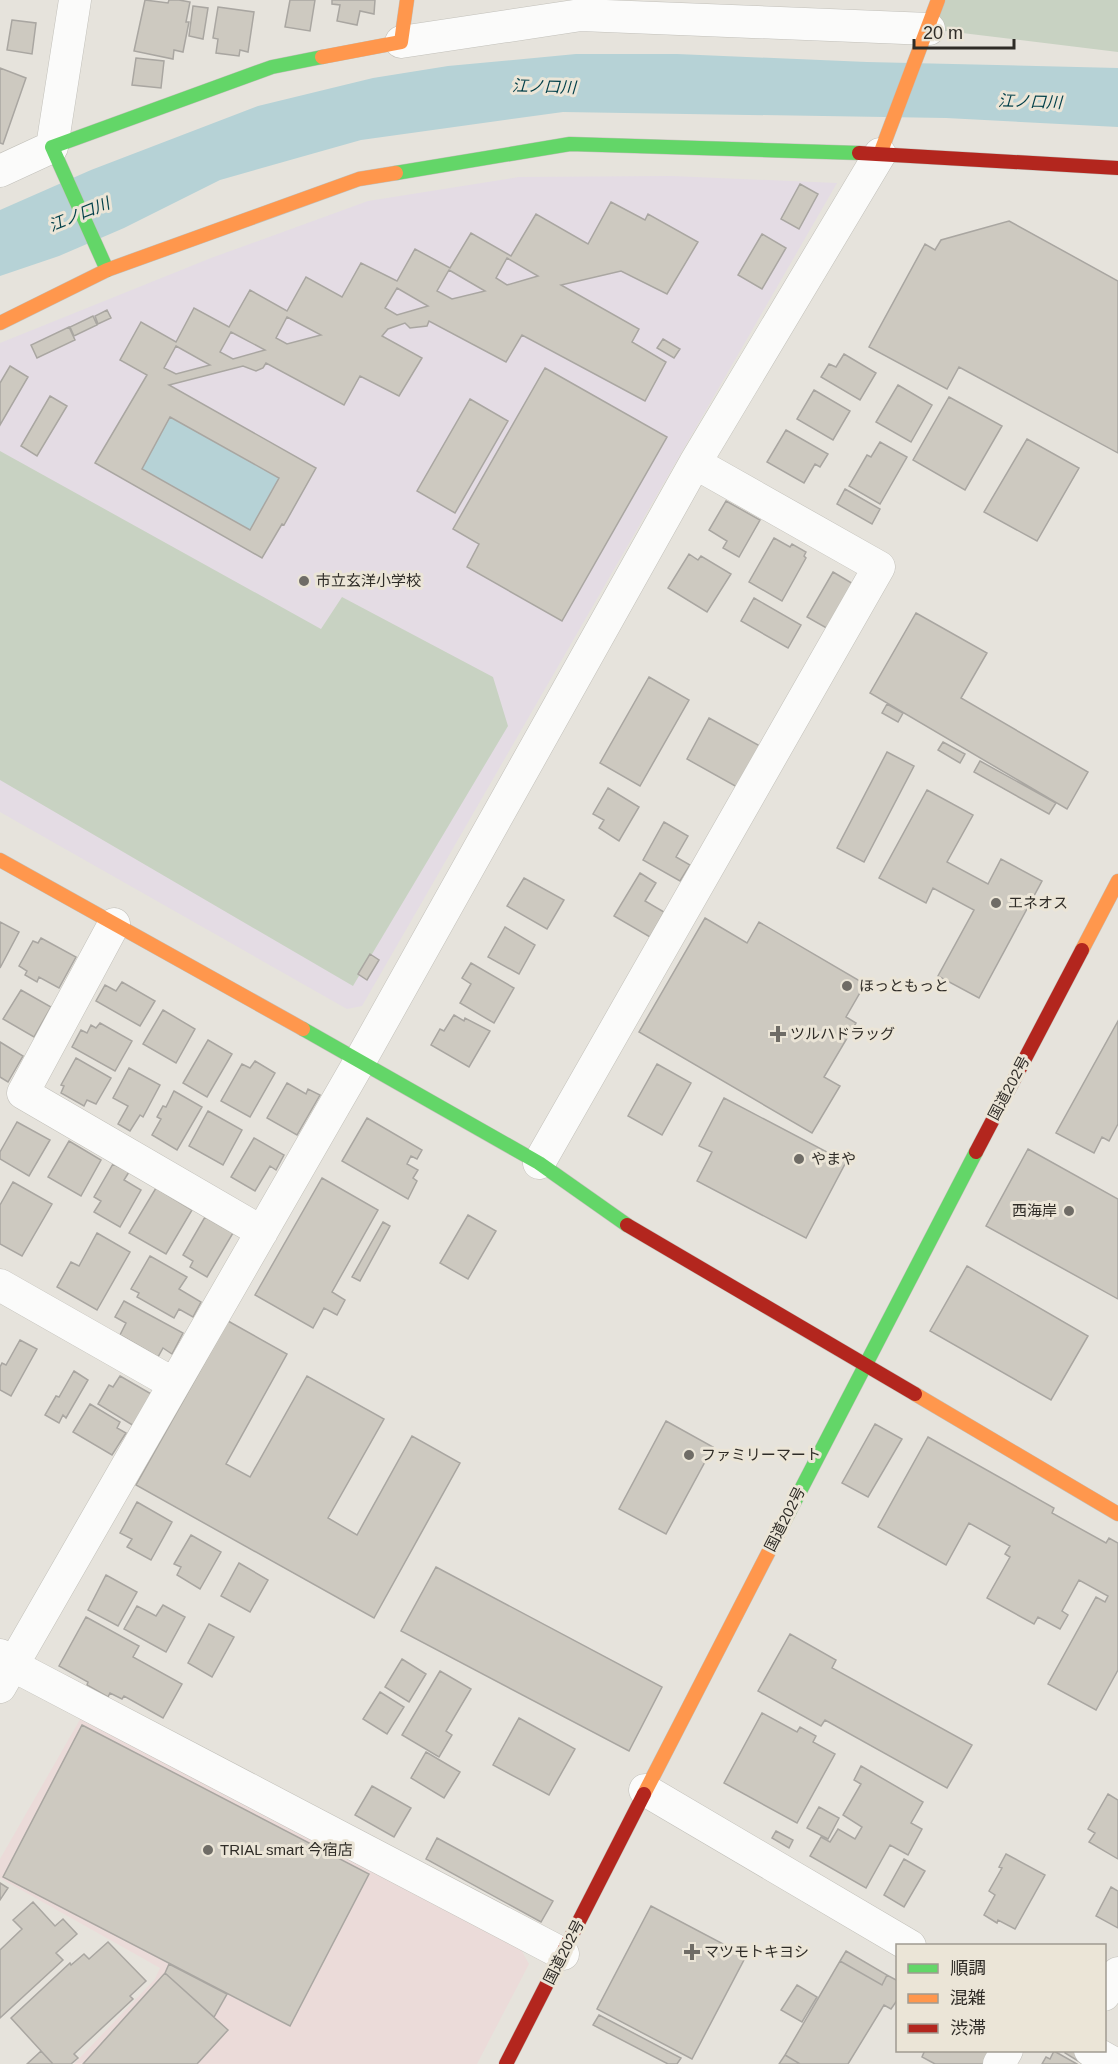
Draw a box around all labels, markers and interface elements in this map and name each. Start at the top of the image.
scale bar [914,12,1014,50]
text: 20 m [923,23,963,43]
water label: 江ノ口川 [512,77,578,96]
water label: 江ノ口川 [998,92,1064,111]
water label: 江ノ口川 [46,194,114,234]
place label: 市立玄洋小学校 [316,572,421,589]
marker: 市立玄洋小学校 [297,574,311,588]
place label: エネオス [1008,894,1068,911]
marker: エネオス [989,896,1003,910]
place label: ほっともっと [859,977,949,994]
marker: ほっともっと [840,979,854,993]
place label: ツルハドラッグ [790,1025,895,1042]
marker: ツルハドラッグ [771,1027,785,1041]
street label: 国道202号 [985,1053,1033,1123]
place label: やまや [811,1150,856,1167]
marker: やまや [792,1152,806,1166]
place label: 西海岸 [1012,1202,1057,1219]
marker: 西海岸 [1062,1204,1076,1218]
place label: ファミリーマート [701,1446,821,1463]
marker: ファミリーマート [682,1448,696,1462]
street label: 国道202号 [761,1484,808,1554]
place label: TRIAL smart 今宿店 [220,1841,353,1858]
marker: TRIAL smart 今宿店 [201,1843,215,1857]
street label: 国道202号 [540,1917,587,1987]
place label: マツモトキヨシ [704,1943,809,1960]
legend [896,1944,1106,2052]
marker: マツモトキヨシ [685,1945,699,1959]
text: 順調 [950,1958,986,1978]
text: 混雑 [950,1988,986,2008]
text: 渋滞 [950,2018,986,2038]

